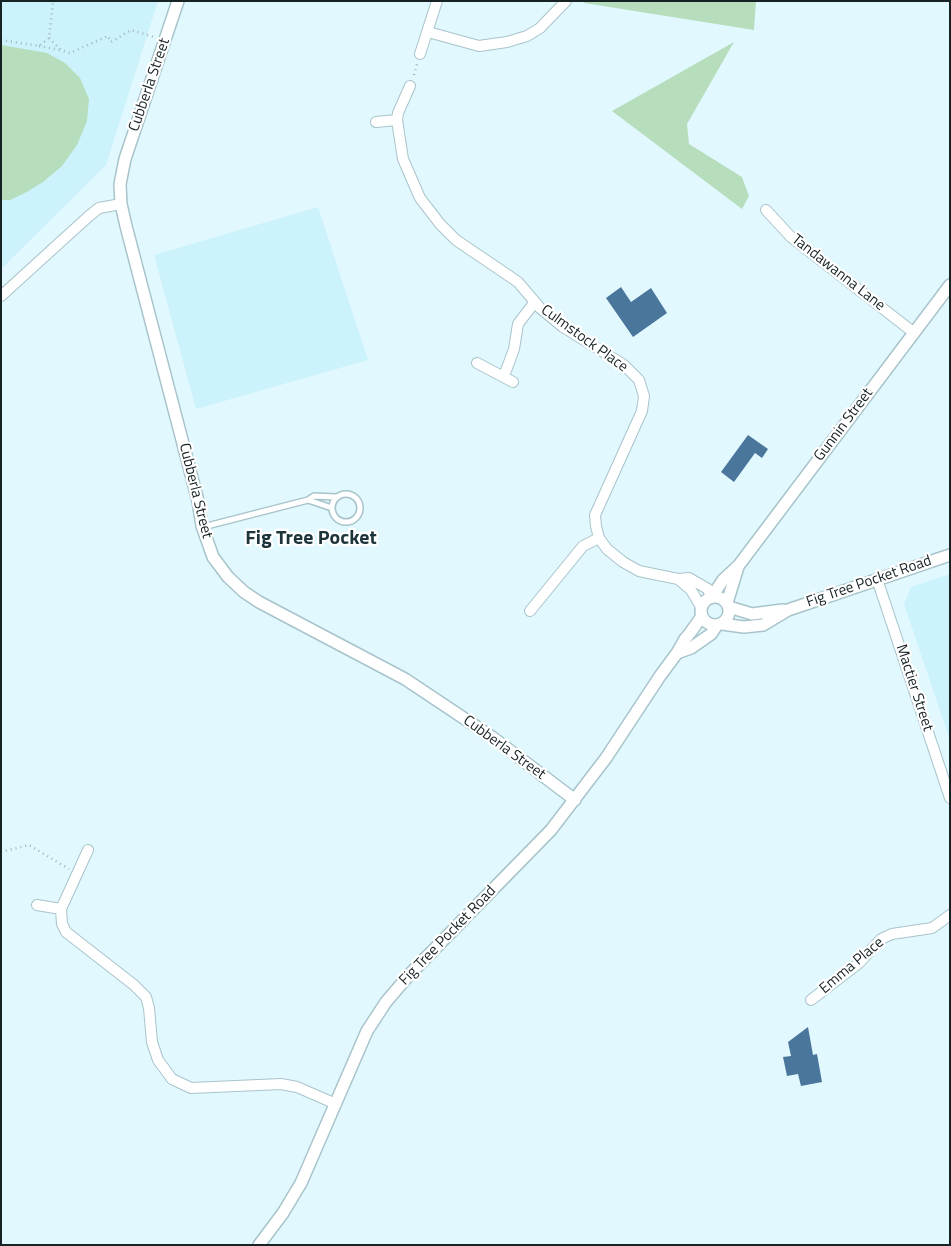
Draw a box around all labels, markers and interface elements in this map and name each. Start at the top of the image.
street label: Cubberla Street [126,36,174,134]
street label: Tandawanna Lane [788,231,888,315]
street label: Culmstock Place [537,301,631,377]
street label: Gunnin Street [811,385,877,465]
street label: Cubberla Street [174,442,216,540]
district label: Fig Tree Pocket [245,527,377,551]
street label: Fig Tree Pocket Road [804,552,934,612]
street label: Mactier Street [892,642,936,734]
street label: Cubberla Street [459,712,549,784]
street label: Fig Tree Pocket Road [396,883,500,989]
street label: Emma Place [816,934,888,998]

